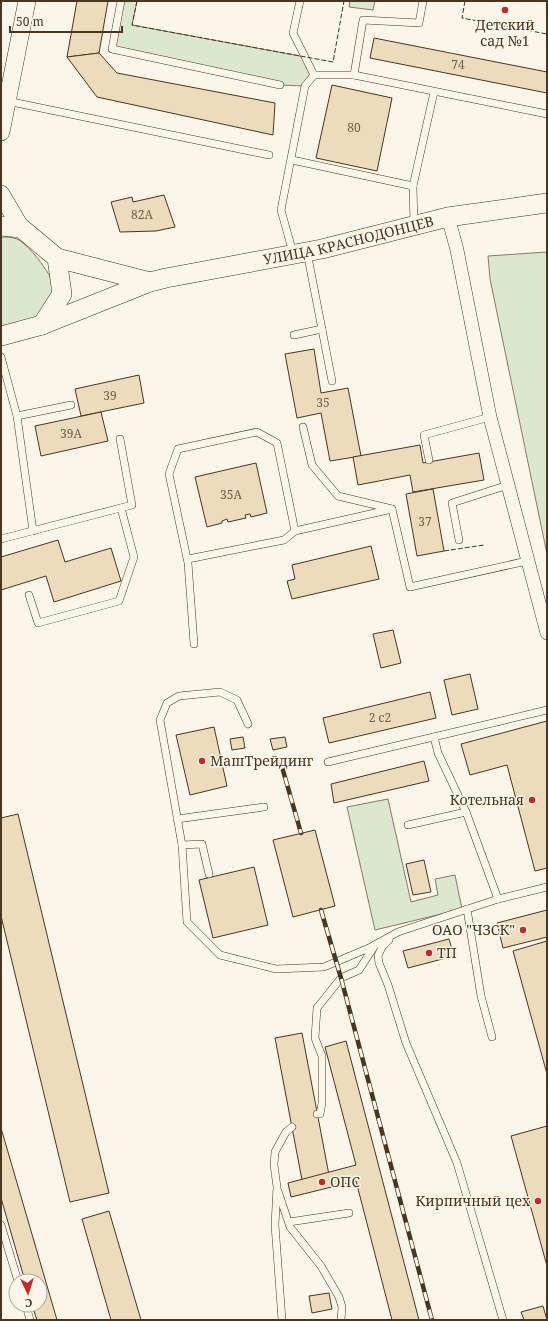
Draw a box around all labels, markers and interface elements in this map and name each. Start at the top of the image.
marker: Детский сад №1 [500,5,510,15]
scale bar [10,8,122,34]
text: 50 m [16,13,44,30]
place label: Детский сад №1 [475,15,535,50]
house number: 74 [451,56,465,73]
house number: 80 [347,119,361,136]
house number: 82А [131,206,153,223]
street label: УЛИЦА КРАСНОДОНЦЕВ [261,211,436,269]
house number: 39 [103,387,117,404]
house number: 35 [316,394,330,411]
house number: 39А [60,425,82,442]
house number: 35А [220,486,242,503]
house number: 37 [418,513,432,530]
house number: 2 с2 [369,709,391,726]
place label: МашТрейдинг [210,751,314,770]
marker: МашТрейдинг [197,756,207,766]
place label: Котельная [450,790,524,809]
marker: Котельная [527,795,537,805]
place label: ОАО "ЧЗСК" [432,920,515,939]
marker: ОАО "ЧЗСК" [518,925,528,935]
place label: ТП [437,943,457,962]
marker: ТП [424,948,434,958]
place label: ОПС [330,1172,360,1191]
marker: ОПС [317,1177,327,1187]
place label: Кирпичный цех [415,1191,531,1210]
marker: Кирпичный цех [533,1196,543,1206]
north arrow [8,1273,48,1313]
text: С [25,1296,33,1311]

